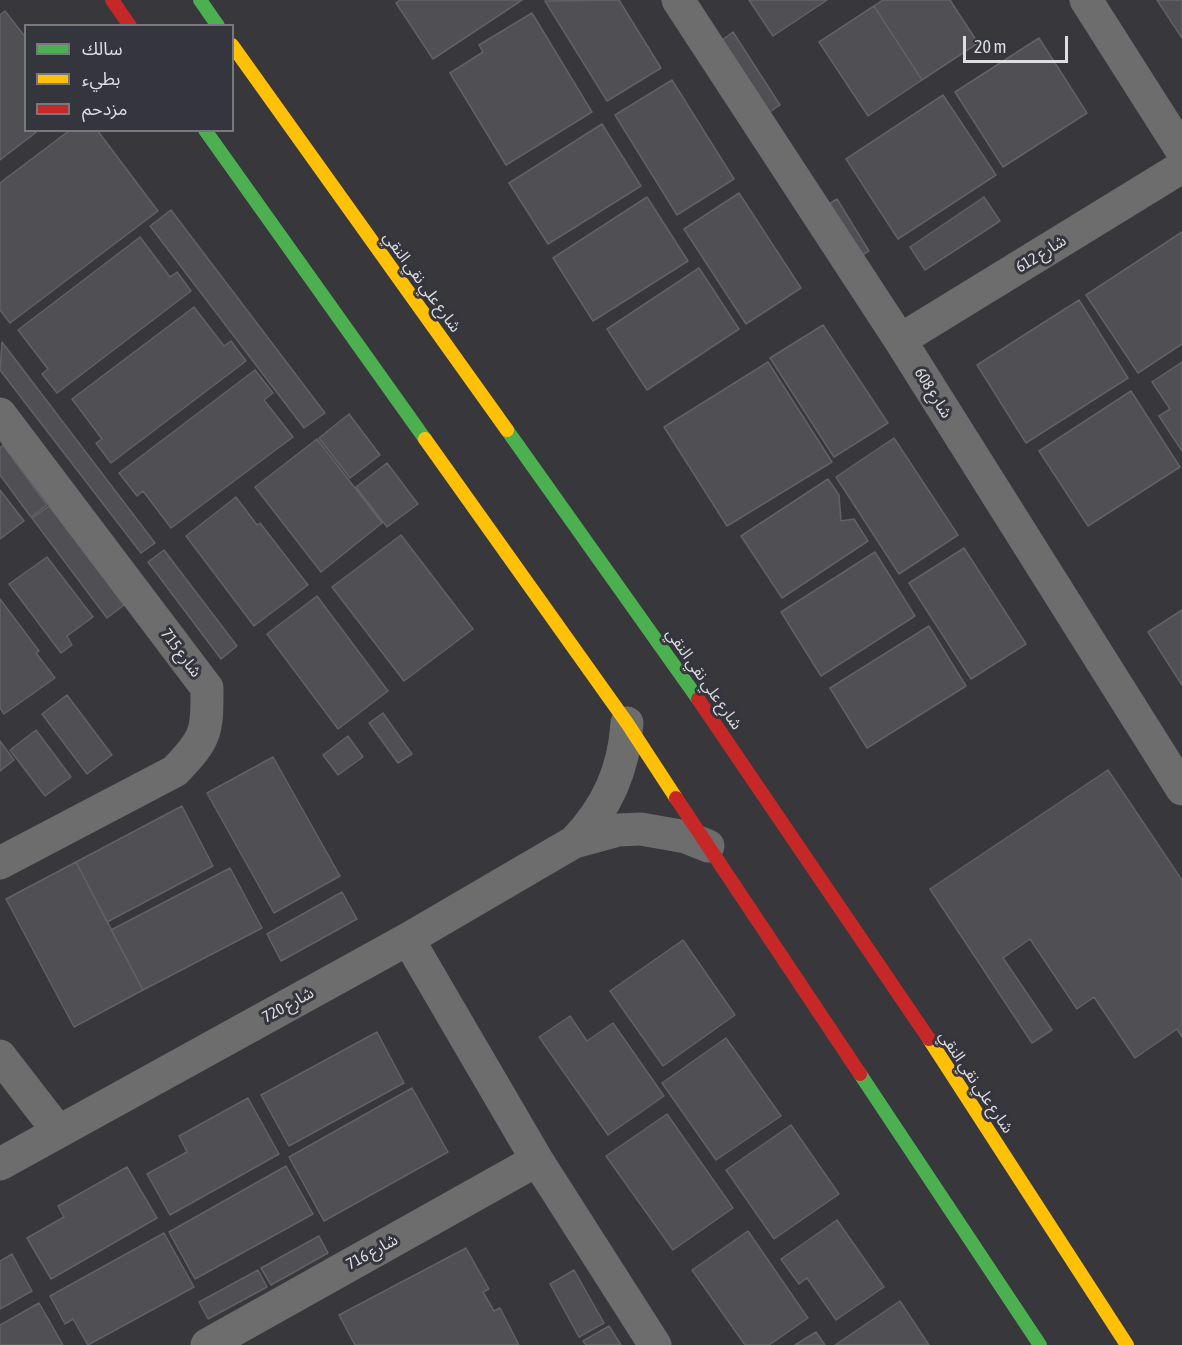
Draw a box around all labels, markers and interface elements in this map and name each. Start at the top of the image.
legend [24,24,234,132]
scale bar [966,24,1071,62]
text: 20 m [974,36,1006,57]
text: سالك [82,38,123,59]
text: بطيء [82,68,120,89]
text: مزدحم [82,98,127,119]
street label: شارع علي نقي النقي [379,228,465,336]
street label: شارع 612 [1012,231,1070,277]
street label: شارع 608 [910,364,956,422]
street label: شارع 715 [157,625,205,681]
street label: شارع علي نقي النقي [662,625,746,733]
street label: شارع 720 [259,983,317,1027]
street label: شارع علي نقي النقي [935,1027,1017,1137]
street label: شارع 716 [343,1230,401,1274]

